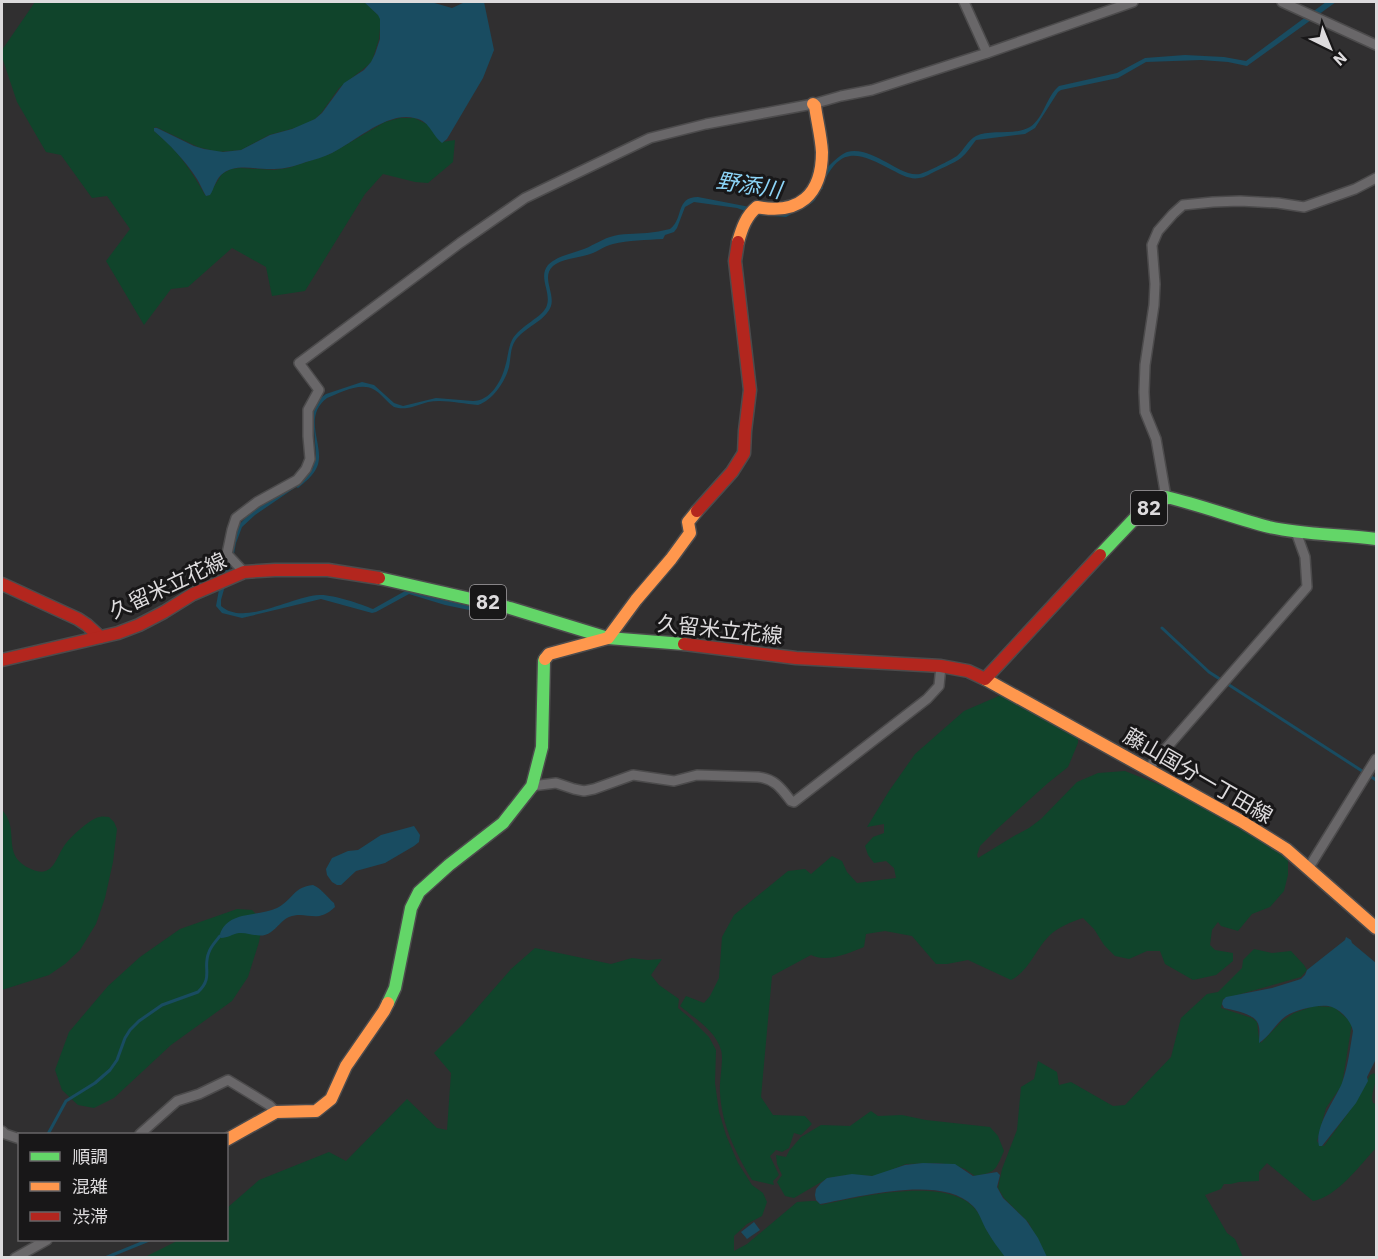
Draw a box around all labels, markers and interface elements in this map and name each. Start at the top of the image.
north arrow [1300,18,1360,78]
text: N [1329,48,1351,70]
water label: 野添川 [714,165,786,204]
road number: 82 [1131,491,1167,525]
street label: 久留米立花線 [105,546,231,624]
road number: 82 [470,585,506,619]
street label: 久留米立花線 [656,608,784,650]
street label: 藤山国分一丁田線 [1119,721,1278,829]
legend [18,1133,228,1241]
text: 順調 [72,1145,108,1168]
text: 混雑 [72,1175,108,1198]
text: 渋滞 [72,1205,108,1228]

